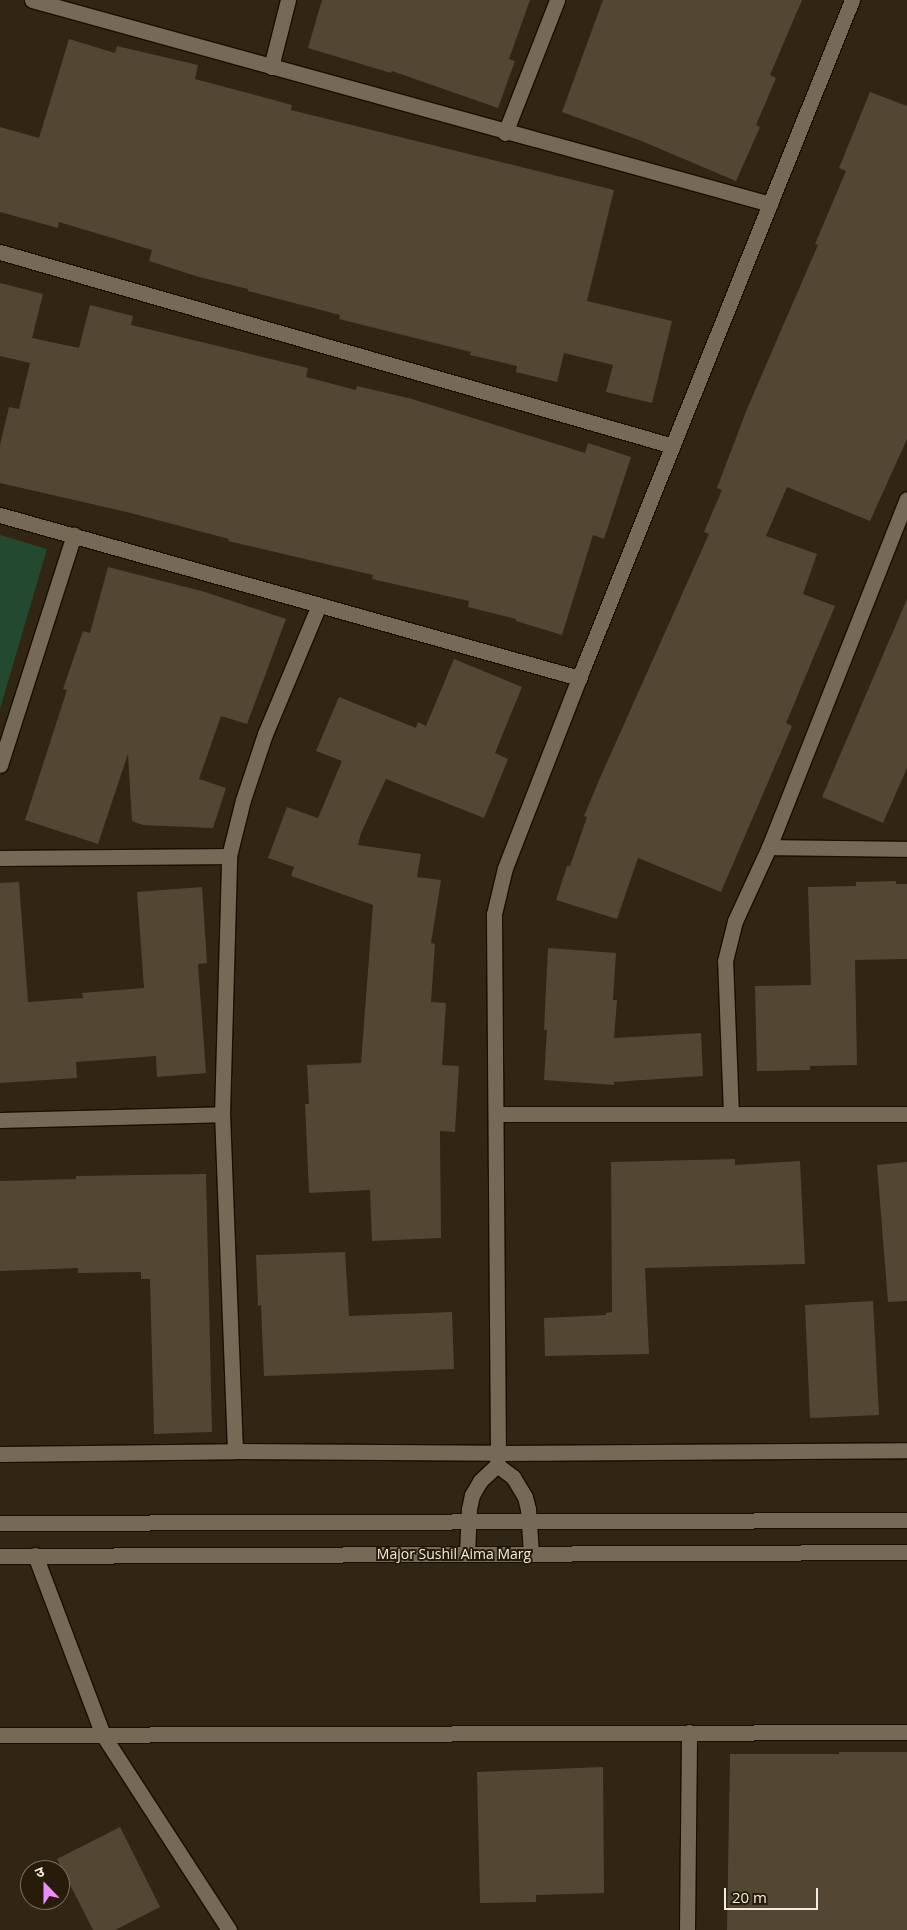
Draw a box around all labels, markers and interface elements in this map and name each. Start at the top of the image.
street label: Major Sushil Aima Marg [377,1546,531,1562]
north arrow [20,1860,70,1910]
text: उ [32,1861,47,1882]
scale bar [727,1878,821,1910]
text: 20 m [732,1887,767,1907]

